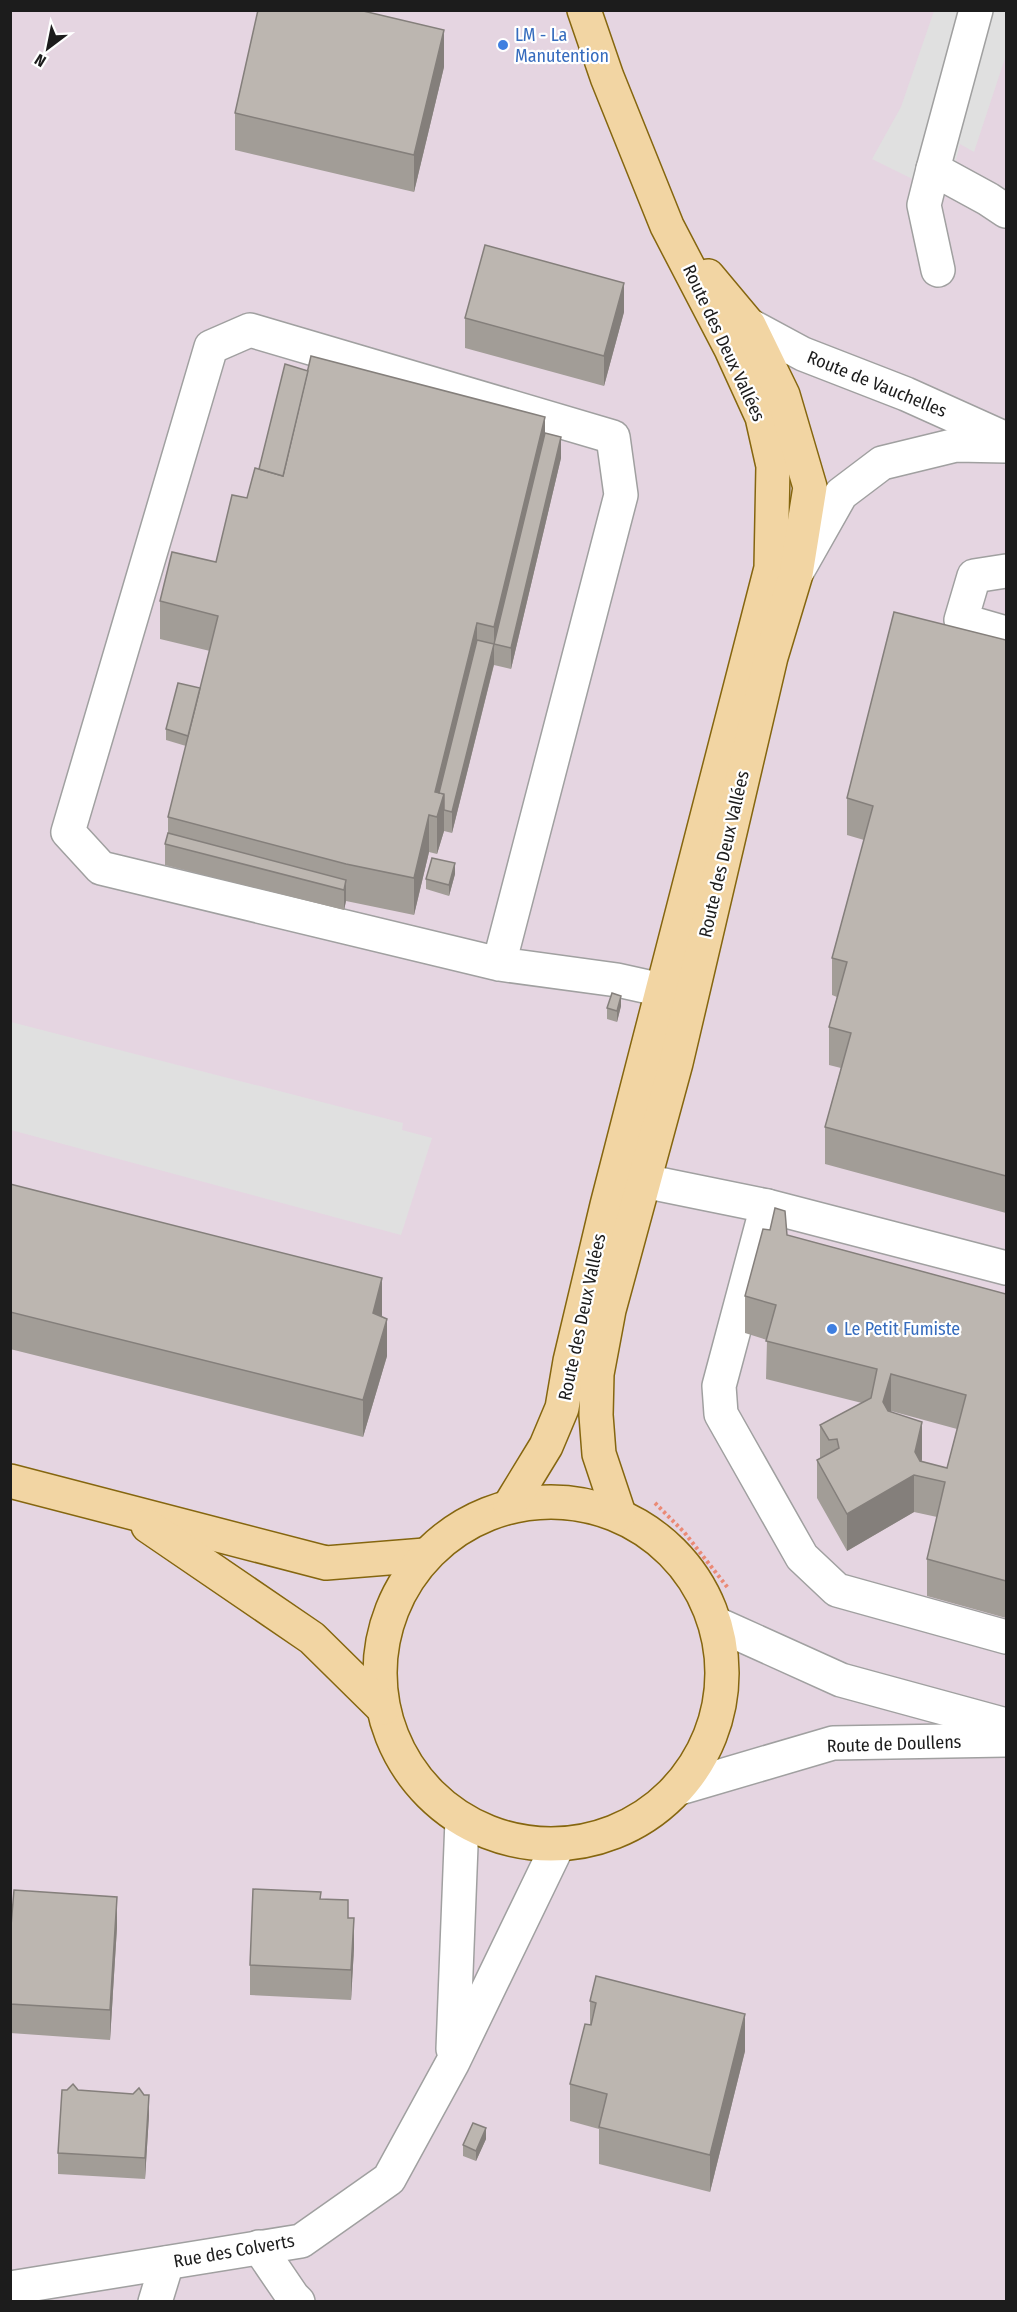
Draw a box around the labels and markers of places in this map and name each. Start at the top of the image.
place label: LM - La Manutention [515,24,609,67]
marker: LM - La Manutention [496,38,510,52]
place label: Le Petit Fumiste [844,1318,960,1340]
marker: Le Petit Fumiste [825,1322,839,1336]

